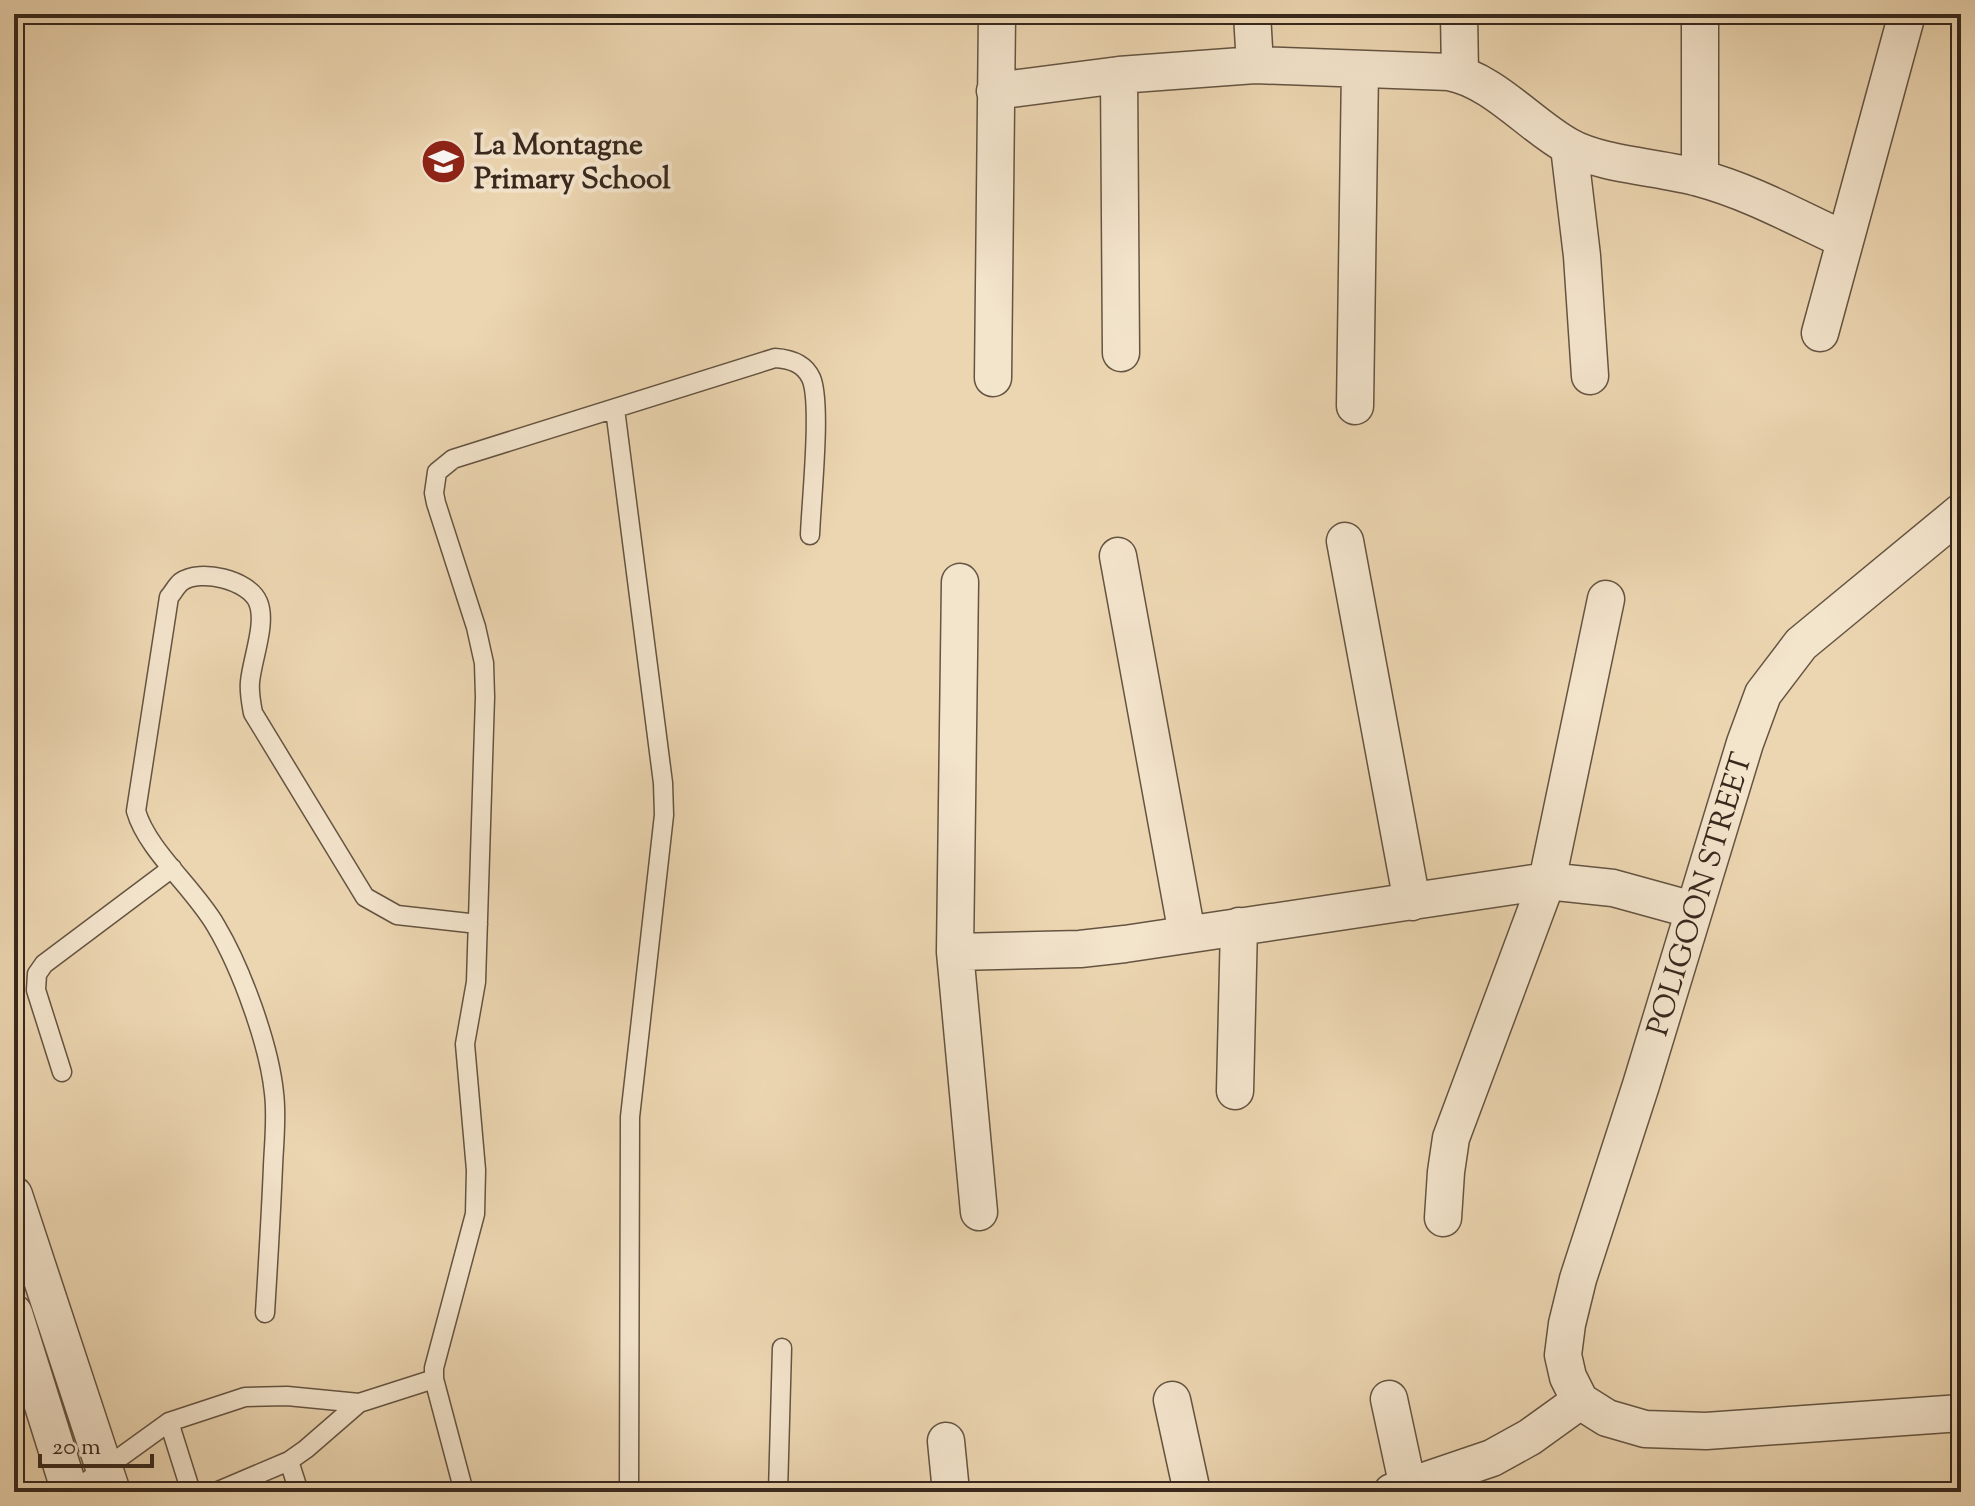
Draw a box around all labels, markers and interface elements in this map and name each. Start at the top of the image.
place label: La Montagne Primary School [474,125,671,202]
school or university icon: La Montagne Primary School [419,137,467,185]
street label: POLIGOON STREET [1638,748,1765,1042]
scale bar [40,1418,152,1468]
text: 20 m [52,1431,101,1465]

